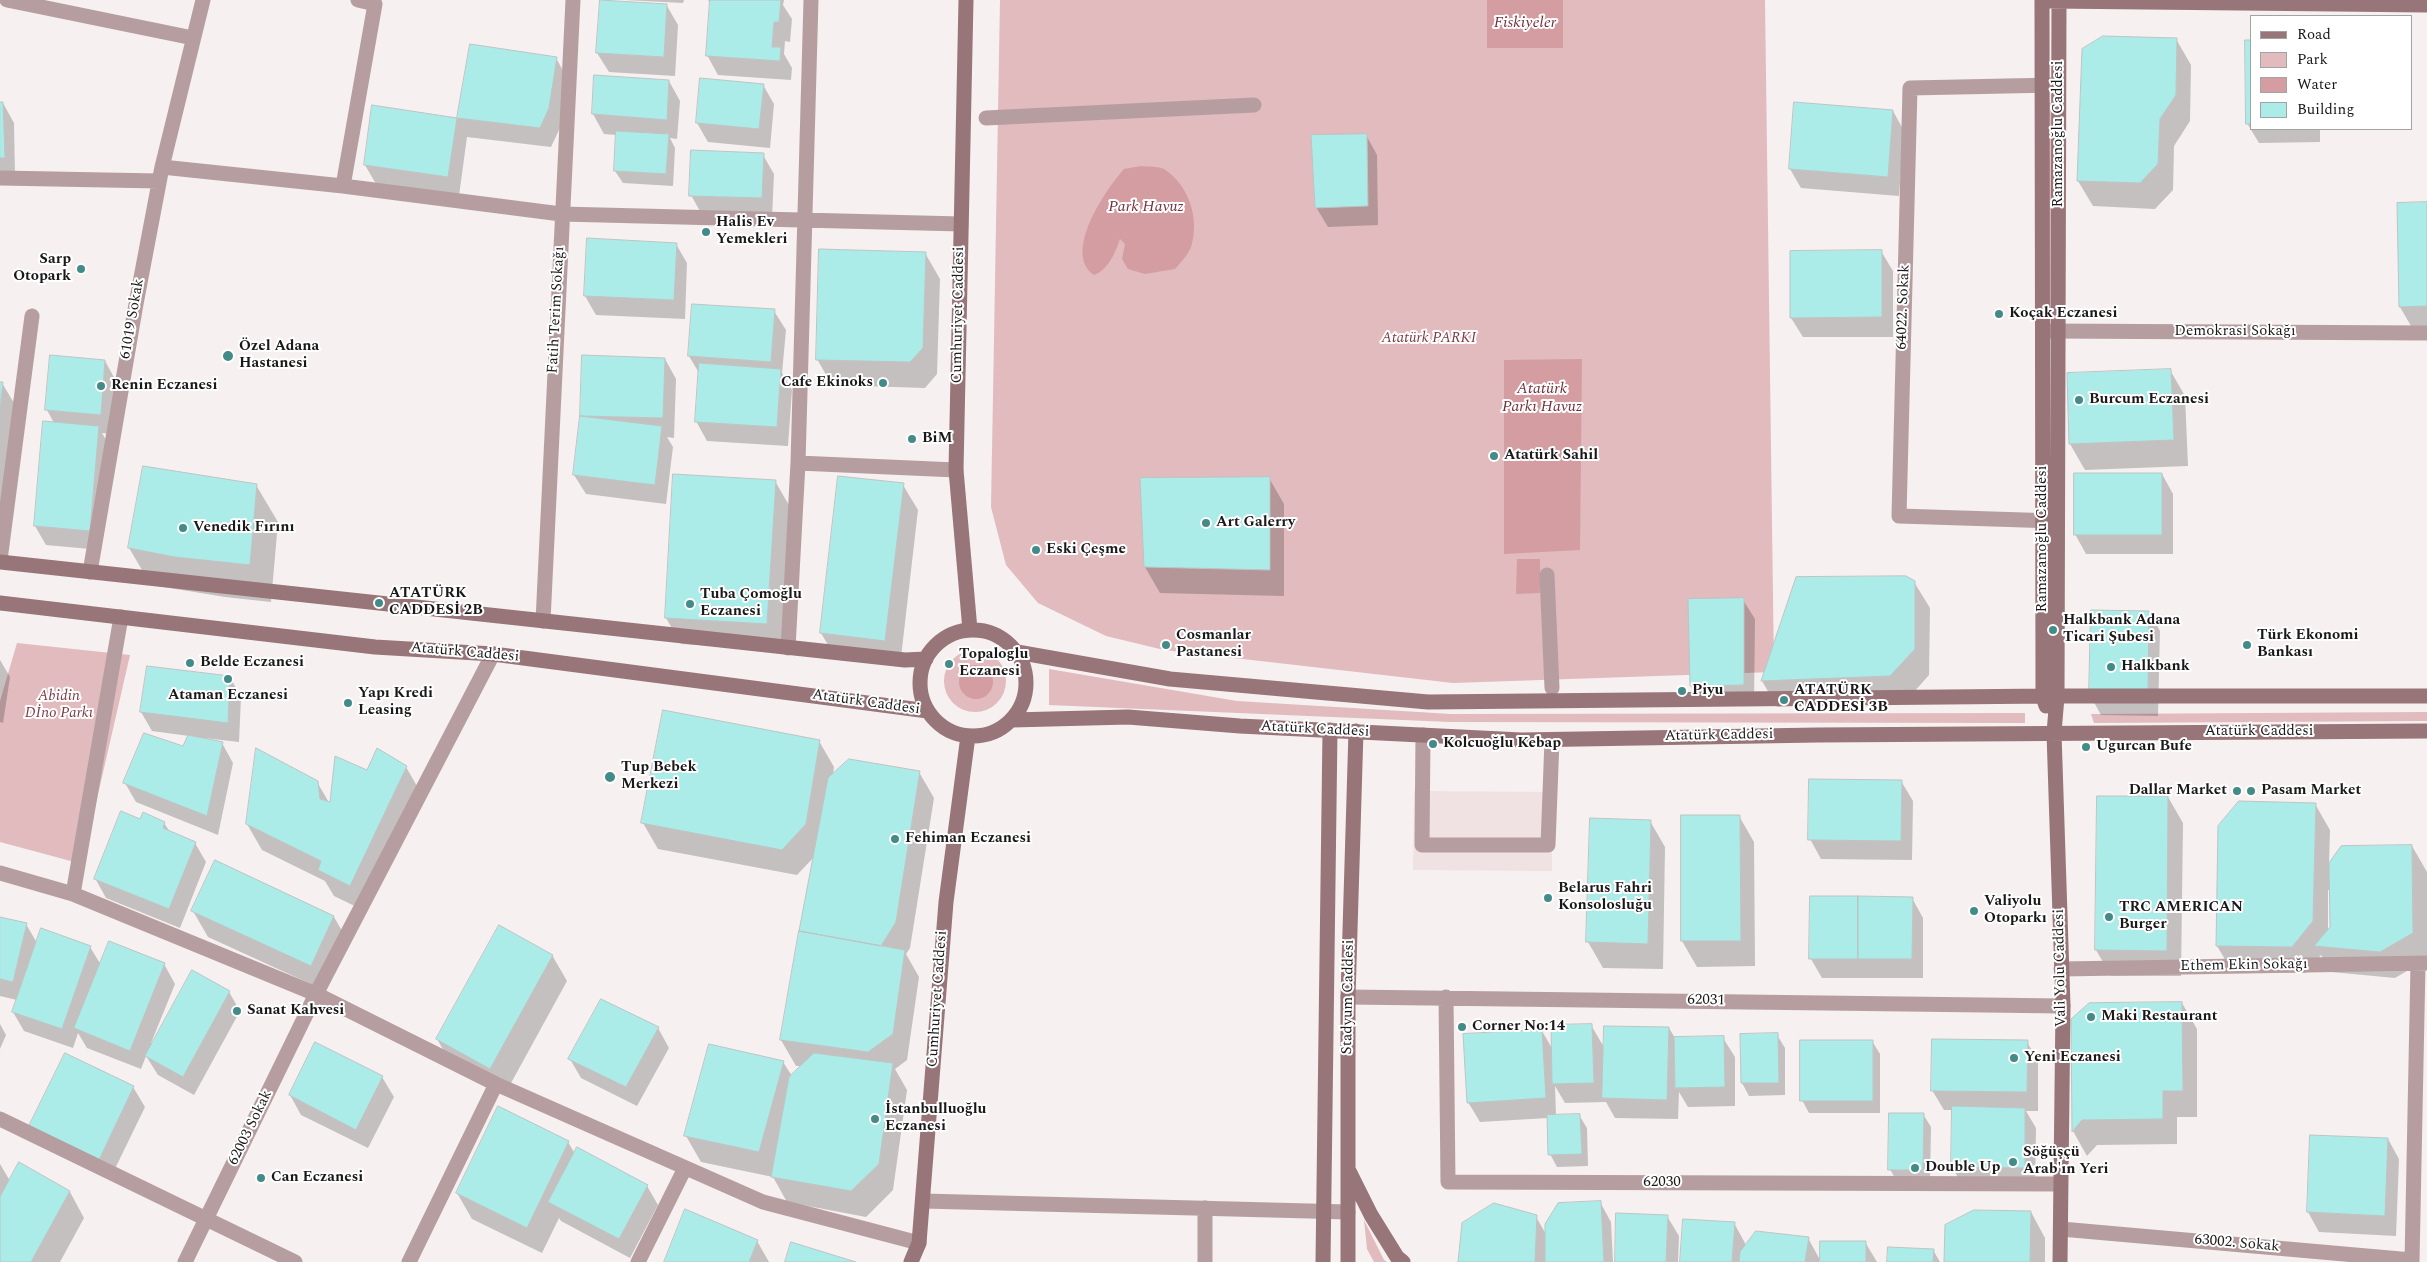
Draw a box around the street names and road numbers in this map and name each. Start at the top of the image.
street label: Ramazanoğlu Caddesi [2050,61,2068,207]
street label: Fatih Terim Sokağı [545,246,569,374]
street label: Cumhuriyet Caddesi [949,246,969,384]
street label: 64022. Sokak [1894,264,1914,350]
street label: 61019 Sokak [117,277,149,361]
street label: Demokrasi Sokağı [2174,323,2296,341]
street label: Ramazanoğlu Caddesi [2034,466,2052,612]
street label: Atatürk Caddesi [410,639,520,667]
street label: Atatürk Caddesi [811,687,921,719]
street label: Atatürk Caddesi [1260,718,1370,742]
street label: Atatürk Caddesi [2205,723,2313,741]
street label: Atatürk Caddesi [1665,726,1773,746]
street label: Vali Yolu Caddesi [2051,909,2071,1027]
street label: Cumhuriyet Caddesi [924,930,952,1068]
street label: Stadyum Caddesi [1339,939,1359,1055]
street label: Ethem Ekin Sokağı [2180,956,2308,976]
street label: 62031 [1687,992,1725,1010]
street label: 62003 Sokak [225,1087,277,1169]
street label: 62030 [1643,1174,1681,1192]
street label: 63002. Sokak [2194,1231,2280,1257]

